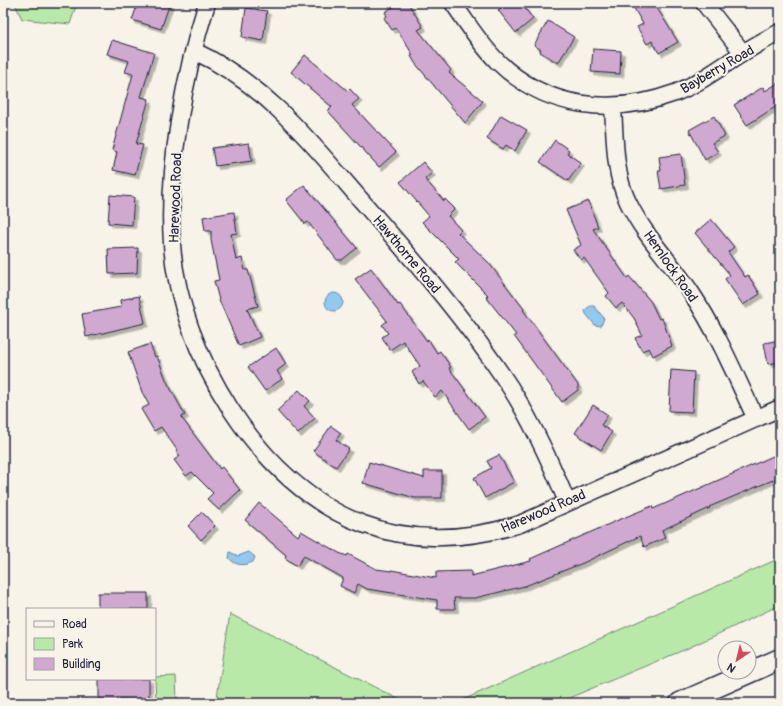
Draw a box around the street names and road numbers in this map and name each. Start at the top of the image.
street label: Bayberry Road [677,41,757,97]
street label: Harewood Road [165,152,186,243]
street label: Hawthorne Road [369,212,444,297]
street label: Hemlock Road [640,227,702,305]
street label: Harewood Road [498,486,588,537]

